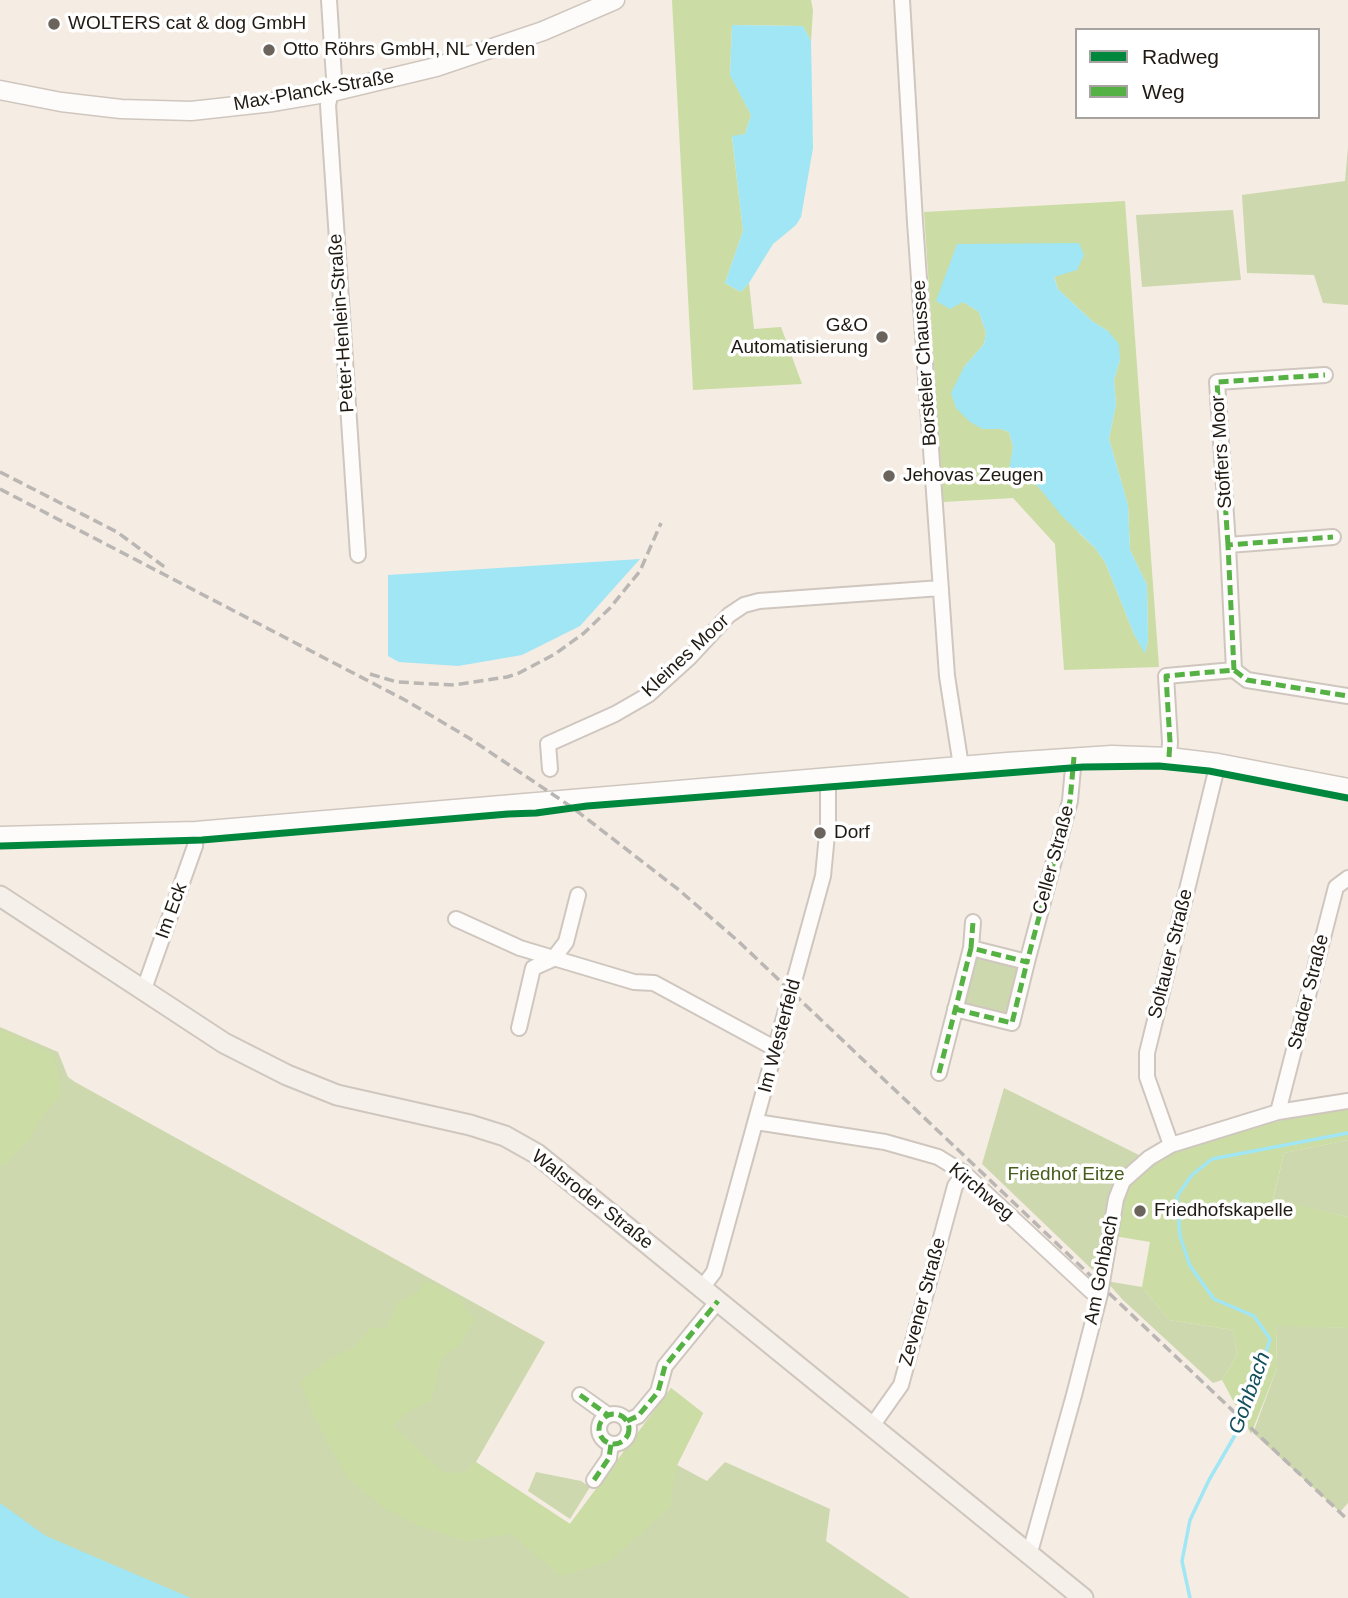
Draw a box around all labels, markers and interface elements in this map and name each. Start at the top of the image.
place label: WOLTERS cat & dog GmbH [68,13,306,35]
marker: WOLTERS cat & dog GmbH [46,16,62,32]
legend [1075,28,1320,119]
place label: Otto Röhrs GmbH, NL Verden [283,39,535,61]
marker: Otto Röhrs GmbH, NL Verden [261,42,277,58]
text: Radweg [1142,45,1219,68]
street label: Max-Planck-Straße [232,66,396,116]
text: Weg [1142,80,1185,103]
street label: Peter-Henlein-Straße [324,233,360,413]
street label: Borsteler Chaussee [908,279,942,447]
place label: G&O Automatisierung [731,315,868,359]
marker: G&O Automatisierung [874,329,890,345]
street label: Stoffers Moor [1207,394,1237,510]
place label: Jehovas Zeugen [903,465,1043,487]
marker: Jehovas Zeugen [881,468,897,484]
street label: Kleines Moor [638,610,734,702]
street label: Celler Straße [1029,803,1079,917]
place label: Dorf [834,822,870,844]
marker: Dorf [812,825,828,841]
street label: Im Eck [151,880,193,942]
street label: Soltauer Straße [1144,887,1198,1021]
street label: Stader Straße [1284,932,1334,1052]
street label: Im Westerfeld [754,977,806,1095]
street label: Walsroder Straße [527,1145,657,1255]
street label: Kirchweg [944,1158,1018,1226]
park label: Friedhof Eitze [1007,1164,1125,1186]
place label: Friedhofskapelle [1154,1200,1293,1222]
marker: Friedhofskapelle [1132,1203,1148,1219]
street label: Am Gohbach [1080,1213,1124,1327]
street label: Zevener Straße [895,1235,951,1369]
water label: Gohbach [1224,1349,1276,1437]

